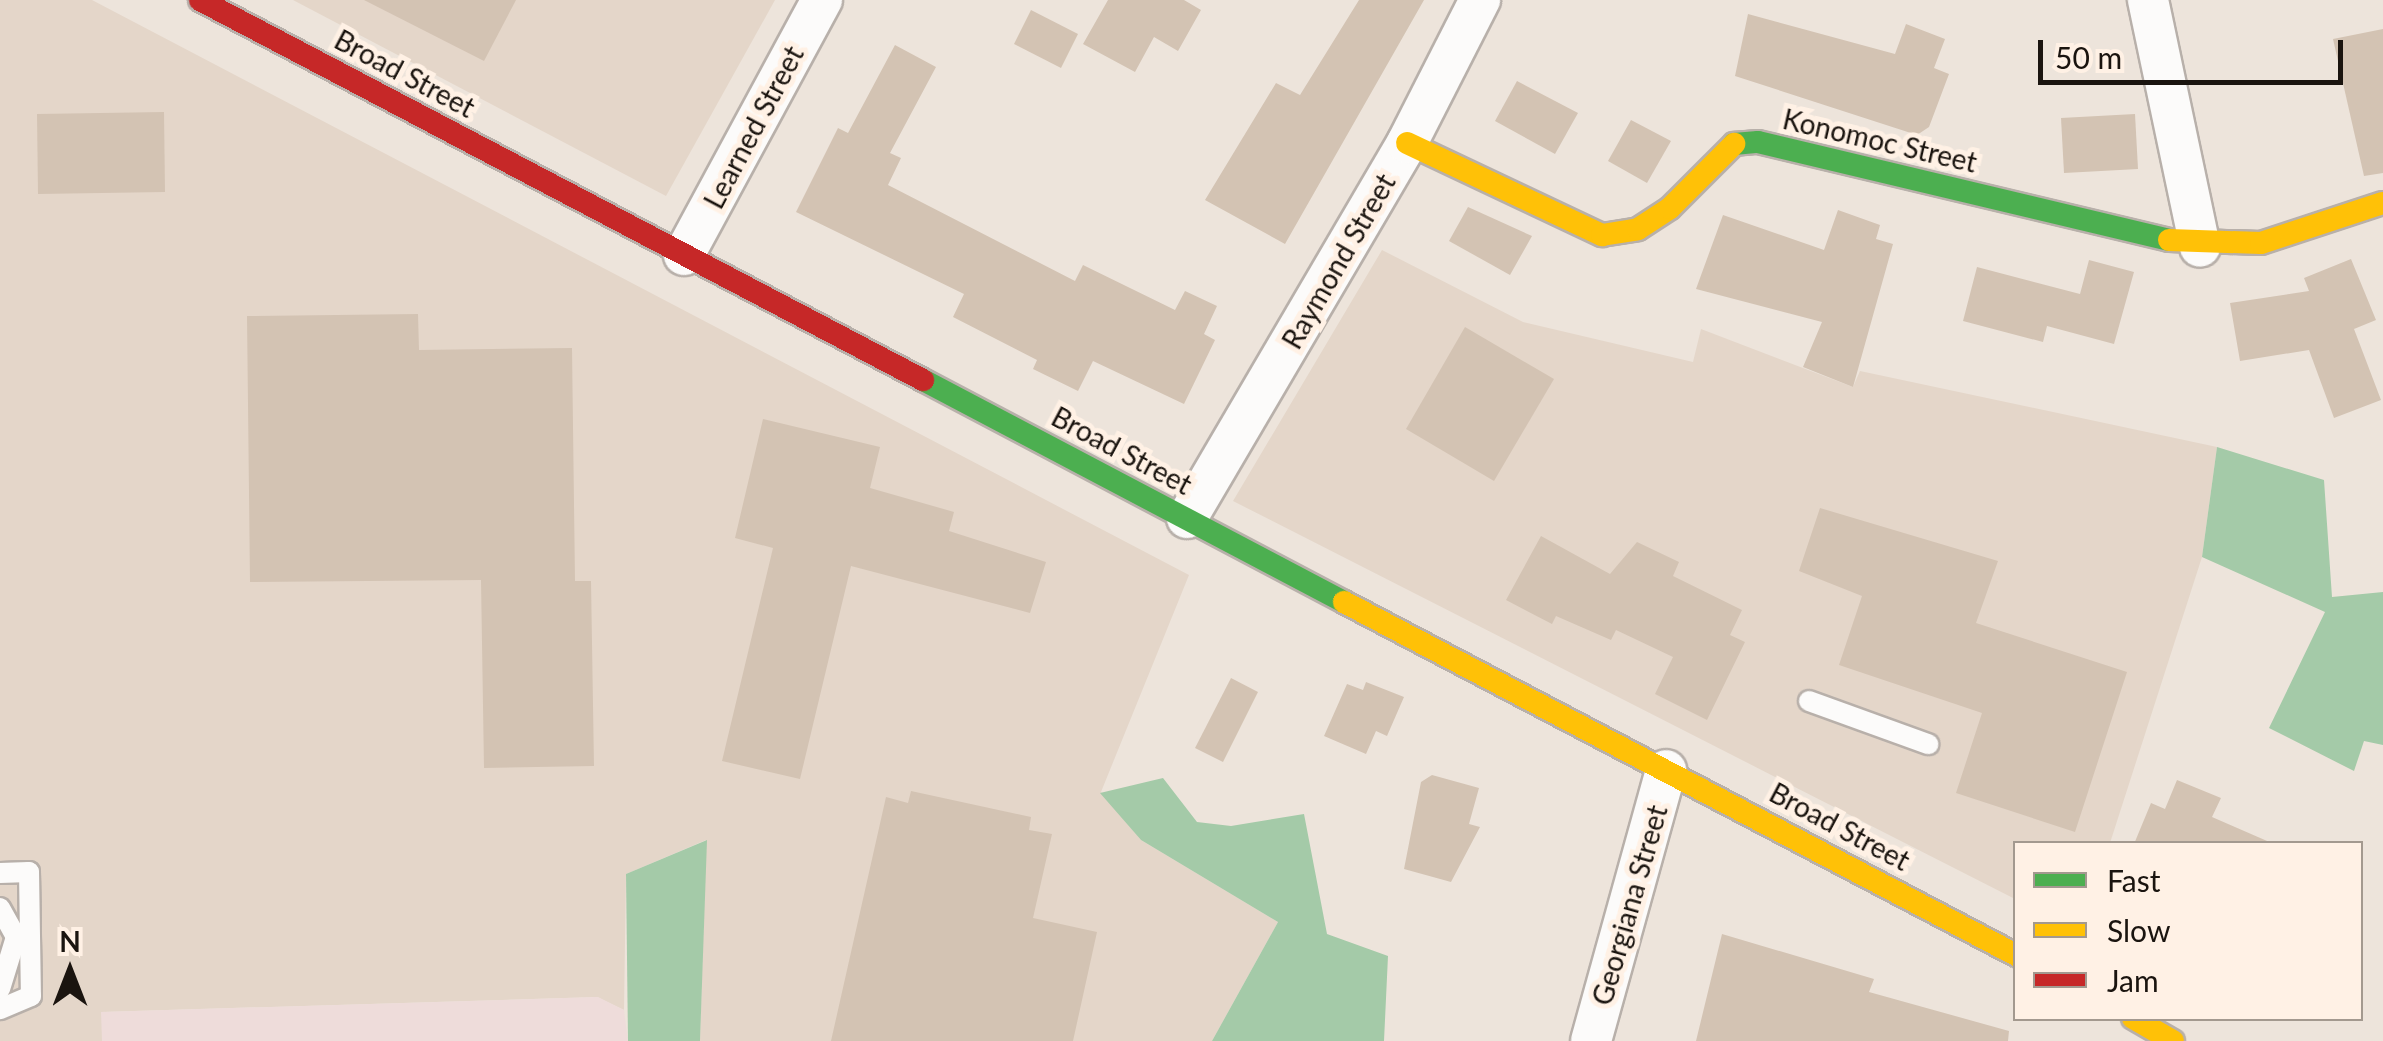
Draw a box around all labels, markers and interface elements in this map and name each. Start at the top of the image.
scale bar [2043,20,2348,82]
street label: Broad Street [329,22,481,124]
text: 50 m [2055,39,2122,75]
street label: Learned Street [696,40,810,214]
street label: Konomoc Street [1780,101,1980,179]
street label: Raymond Street [1274,168,1402,354]
street label: Broad Street [1046,399,1198,501]
street label: Broad Street [1764,775,1916,877]
street label: Georgiana Street [1584,801,1674,1009]
legend [2013,841,2363,1021]
text: Fast [2107,862,2161,898]
text: Slow [2107,912,2170,948]
north arrow [20,921,120,1021]
text: N [59,924,81,958]
text: Jam [2107,962,2159,998]

